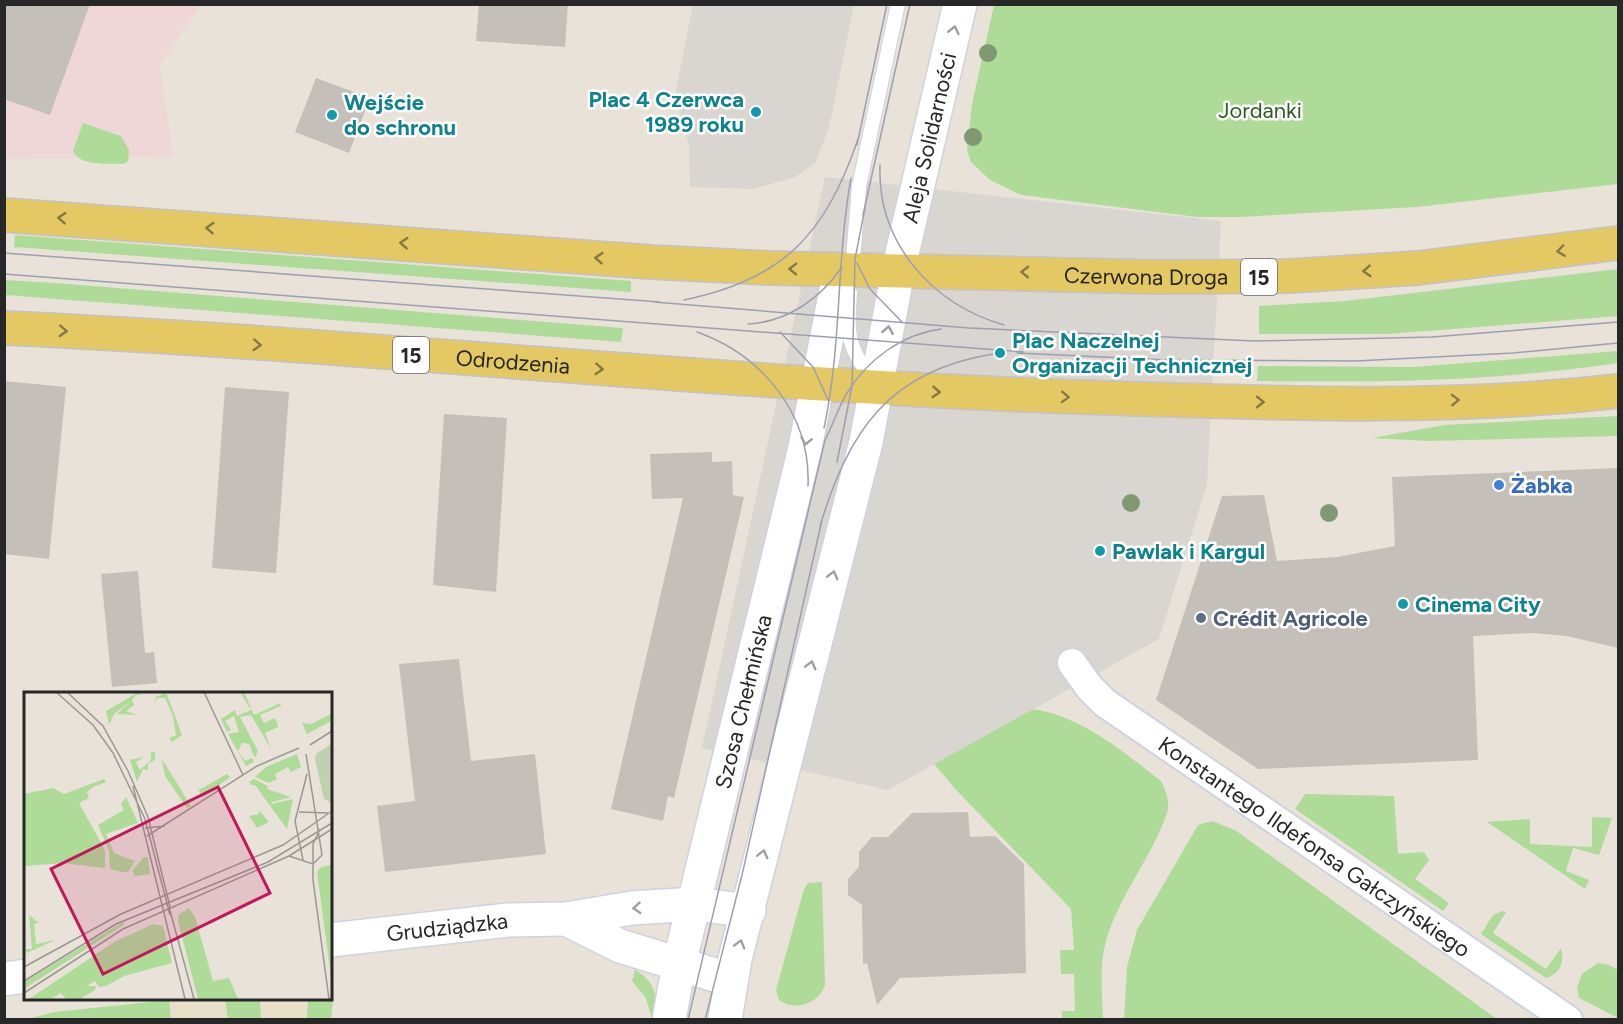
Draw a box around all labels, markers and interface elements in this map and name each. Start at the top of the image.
one-way arrow [947,25,960,35]
street label: Aleja Solidarności [896,50,962,226]
place label: Plac 4 Czerwca 1989 roku [588,86,744,138]
place label: Wejście do schronu [344,89,456,141]
park label: Jordanki [1218,97,1302,124]
marker: Plac 4 Czerwca 1989 roku [749,105,763,119]
marker: Wejście do schronu [325,108,339,122]
one-way arrow [58,212,67,225]
one-way arrow [205,222,214,235]
one-way arrow [400,237,409,250]
one-way arrow [1556,244,1565,256]
one-way arrow [594,252,603,265]
road number: 15 [1241,259,1277,295]
street label: Czerwona Droga [1064,261,1228,291]
one-way arrow [789,263,798,275]
one-way arrow [1362,264,1371,277]
one-way arrow [1020,266,1029,278]
one-way arrow [58,324,67,337]
one-way arrow [881,325,894,335]
place label: Plac Naczelnej Organizacji Technicznej [1012,327,1252,379]
road number: 15 [393,337,429,373]
one-way arrow [253,338,262,351]
street label: Odrodzenia [455,344,571,379]
marker: Plac Naczelnej Organizacji Technicznej [993,346,1007,360]
one-way arrow [594,362,603,375]
one-way arrow [931,385,940,398]
one-way arrow [1061,391,1070,404]
one-way arrow [1450,394,1459,407]
one-way arrow [1255,396,1264,408]
one-way arrow [801,436,814,446]
place label: Żabka [1511,472,1573,499]
marker: Żabka [1492,478,1506,492]
place label: Pawlak i Kargul [1112,538,1265,565]
marker: Pawlak i Kargul [1093,544,1107,558]
one-way arrow [826,570,839,580]
place label: Cinema City [1415,591,1541,618]
marker: Cinema City [1396,597,1410,611]
place label: Crédit Agricole [1213,605,1368,632]
marker: Crédit Agricole [1194,611,1208,625]
street label: Szosa Chełmińska [709,612,777,791]
one-way arrow [803,660,816,670]
inset map [24,692,332,1000]
street label: Konstantego Ildefonsa Gałczyńskiego [1153,730,1476,963]
one-way arrow [756,849,769,859]
one-way arrow [633,901,642,914]
street label: Grudziądzka [385,907,509,947]
one-way arrow [732,939,745,949]

